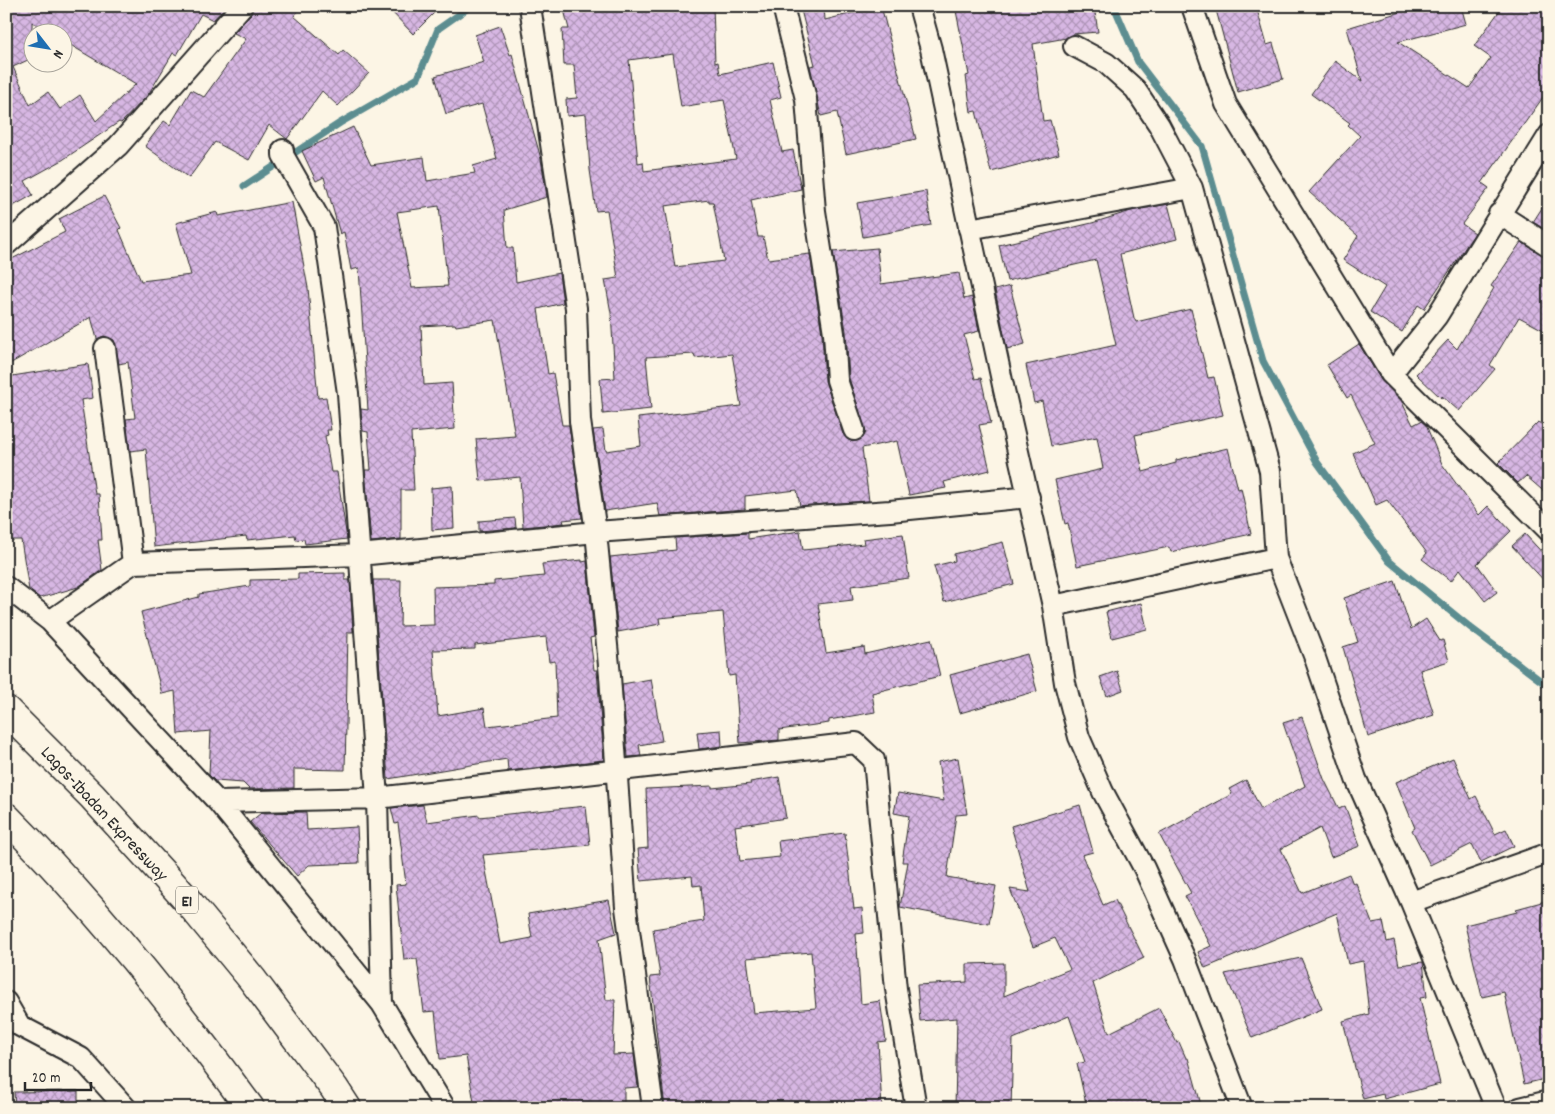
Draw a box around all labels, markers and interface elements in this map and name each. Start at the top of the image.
north arrow [22,22,72,72]
text: N [47,46,68,62]
street label: Lagos-Ibadan Expressway [34,742,173,888]
road number: E1 [176,886,198,914]
scale bar [25,1059,91,1091]
text: 20 m [32,1068,60,1090]

